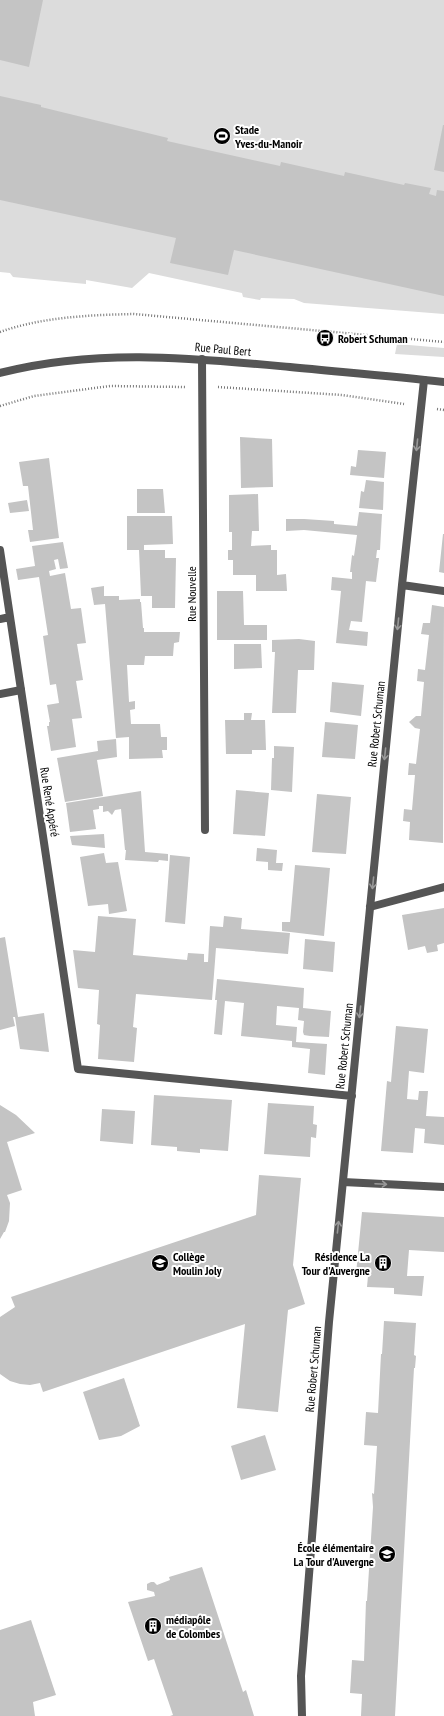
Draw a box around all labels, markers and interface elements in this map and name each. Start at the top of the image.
place label: Stade Yves-du-Manoir [234,122,303,151]
sports icon: Stade Yves-du-Manoir [212,126,232,146]
bus stop icon: Robert Schuman [315,328,335,348]
place label: Robert Schuman [338,331,408,346]
street label: Rue Paul Bert [194,339,252,359]
one-way arrow [413,438,421,451]
street label: Rue Nouvelle [184,566,199,622]
one-way arrow [394,617,401,630]
street label: Rue Robert Schuman [364,680,388,768]
one-way arrow [381,747,389,760]
street label: Rue René Appéré [37,766,63,838]
one-way arrow [369,876,376,889]
street label: Rue Robert Schuman [332,1002,356,1090]
one-way arrow [356,1005,363,1018]
one-way arrow [374,1181,387,1188]
one-way arrow [335,1221,342,1234]
place label: Collège Moulin Joly [173,1249,222,1278]
place label: Résidence La Tour d'Auvergne [302,1249,370,1278]
school or university icon: Collège Moulin Joly [150,1253,170,1273]
building icon: Résidence La Tour d'Auvergne [373,1253,393,1273]
street label: Rue Robert Schuman [302,1325,324,1413]
place label: École élémentaire La Tour d'Auvergne [294,1540,374,1569]
school or university icon: École élémentaire La Tour d'Auvergne [377,1544,397,1564]
place label: médiapôle de Colombes [166,1612,220,1641]
building icon: médiapôle de Colombes [143,1616,163,1636]

